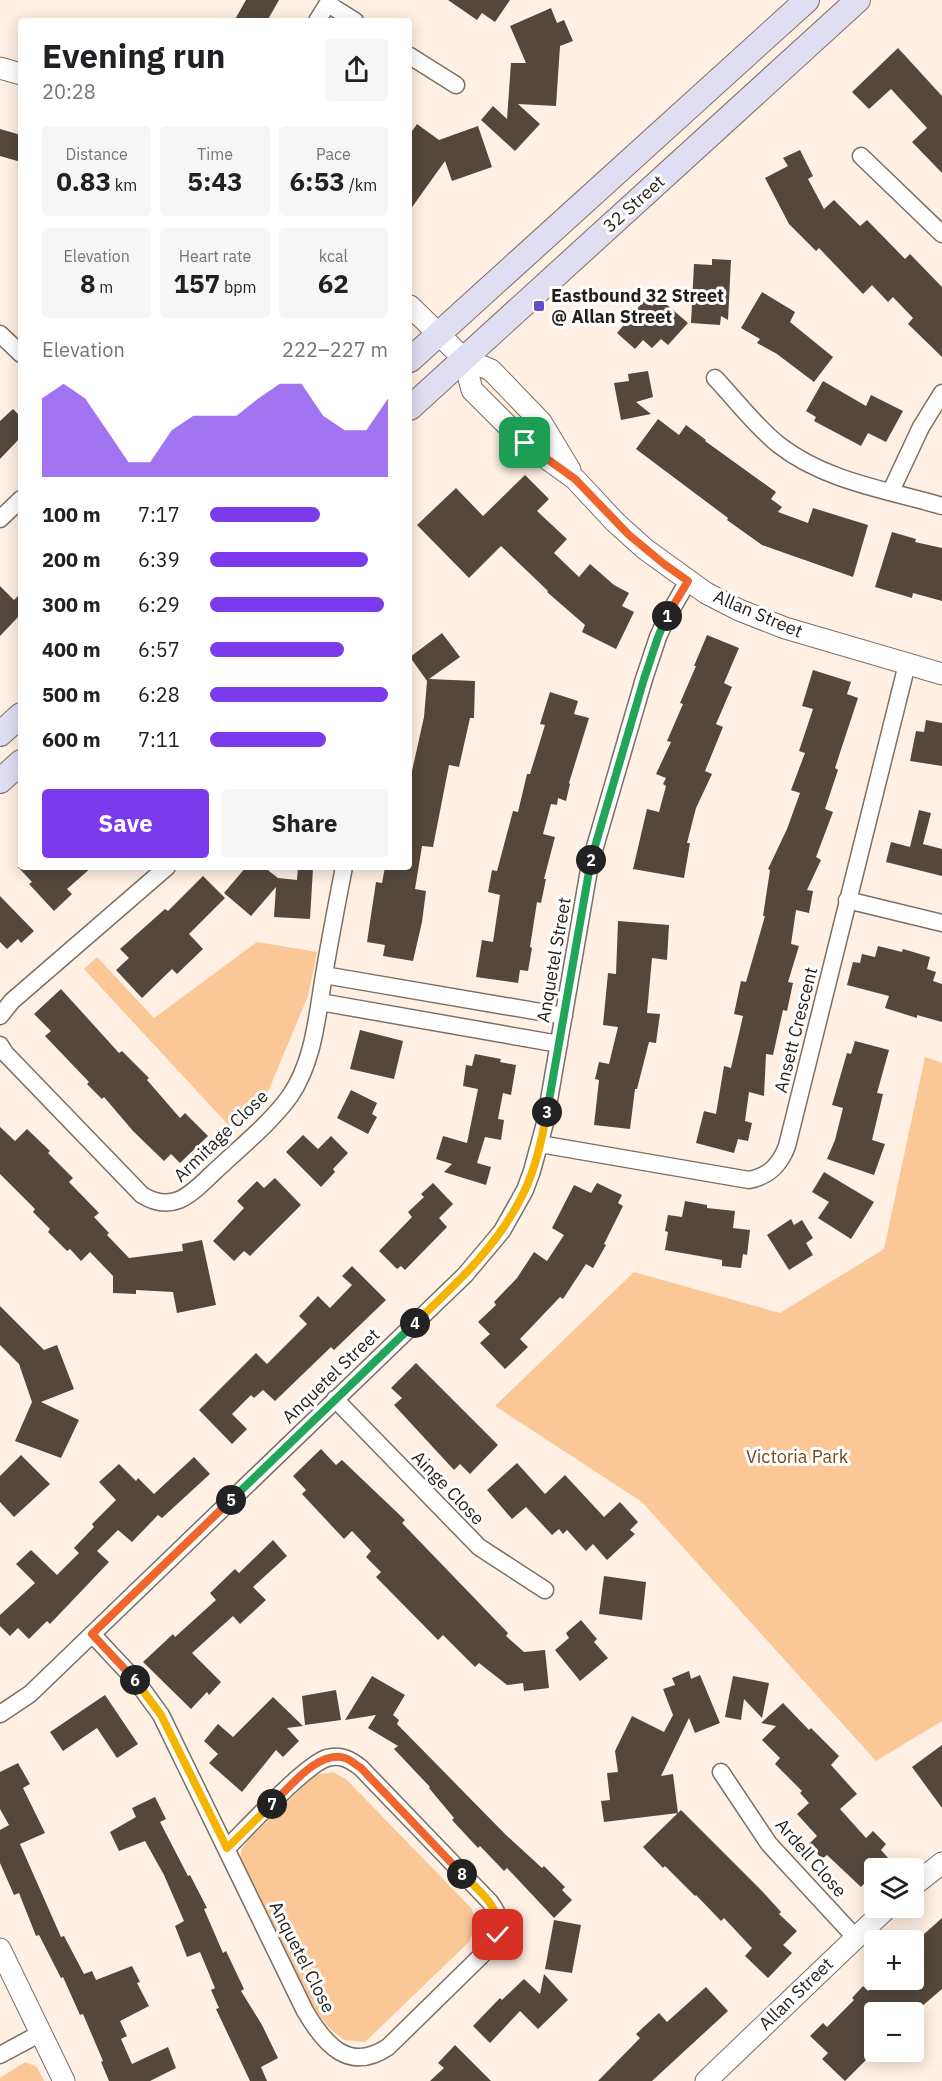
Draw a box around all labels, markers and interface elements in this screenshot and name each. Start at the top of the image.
text: Evening run [42,34,226,77]
button: share [325,38,388,101]
text: 20:28 [42,78,96,105]
text: Distance [65,144,128,164]
text: Time [197,144,233,164]
text: Pace [316,144,351,164]
text: 0.83 [56,164,111,198]
text: 5:43 [187,164,243,198]
text: 6:53 [289,164,345,198]
street label: 32 Street [598,170,669,237]
text: km [111,175,137,195]
text: /km [345,175,377,195]
text: Elevation [64,246,130,266]
text: Heart rate [179,246,251,266]
text: kcal [319,246,348,266]
text: 8 [80,266,96,300]
text: 157 [173,266,220,300]
text: 62 [318,266,349,300]
text: m [96,277,113,297]
text: bpm [220,277,257,297]
place label: Eastbound 32 Street @ Allan Street [551,284,724,328]
marker: Eastbound 32 Street @ Allan Street [532,299,546,313]
text: Elevation [42,336,125,363]
text: 222–227 m [282,336,388,363]
pin [499,417,550,468]
icon: arrive [508,426,541,459]
text: 100 m [42,501,101,528]
text: 7:17 [138,501,180,528]
text: 200 m [42,546,101,573]
text: 6:39 [138,546,180,573]
street label: Allan Street [710,584,806,643]
text: 300 m [42,591,101,618]
text: 6:29 [138,591,180,618]
pin: 1 [652,601,682,631]
text: 1 [662,606,672,626]
text: 400 m [42,636,101,663]
text: 6:57 [138,636,180,663]
text: 500 m [42,681,101,708]
text: 6:28 [138,681,180,708]
text: 600 m [42,726,101,753]
text: 7:11 [138,726,180,753]
button: Save [42,789,209,858]
button: Share [221,789,388,858]
pin: 2 [576,845,606,875]
text: 2 [586,850,596,870]
street label: Anquetel Street [531,895,576,1024]
street label: Ansett Crescent [769,965,822,1095]
street label: Armitage Close [169,1085,273,1187]
pin: 3 [532,1097,562,1127]
text: 3 [542,1102,552,1122]
pin: 4 [400,1308,430,1338]
text: 4 [410,1313,420,1333]
street label: Anquetel Street [277,1323,384,1428]
park label: Victoria Park [746,1445,849,1468]
street label: Ainge Close [407,1446,490,1530]
pin: 5 [216,1485,246,1515]
text: 5 [226,1490,236,1510]
pin: 6 [120,1665,150,1695]
text: 6 [130,1670,140,1690]
pin: 7 [257,1789,287,1819]
text: 7 [267,1794,277,1814]
street label: Ardell Close [771,1813,852,1902]
map controls [864,1858,924,2062]
button: layers [864,1858,924,1918]
pin: 8 [447,1859,477,1889]
text: 8 [457,1864,467,1884]
street label: Anquetel Close [264,1897,341,2017]
pin [472,1909,523,1960]
icon: check [481,1918,514,1951]
button: + [864,1930,924,1990]
street label: Allan Street [754,1952,838,2035]
button: − [864,2002,924,2062]

